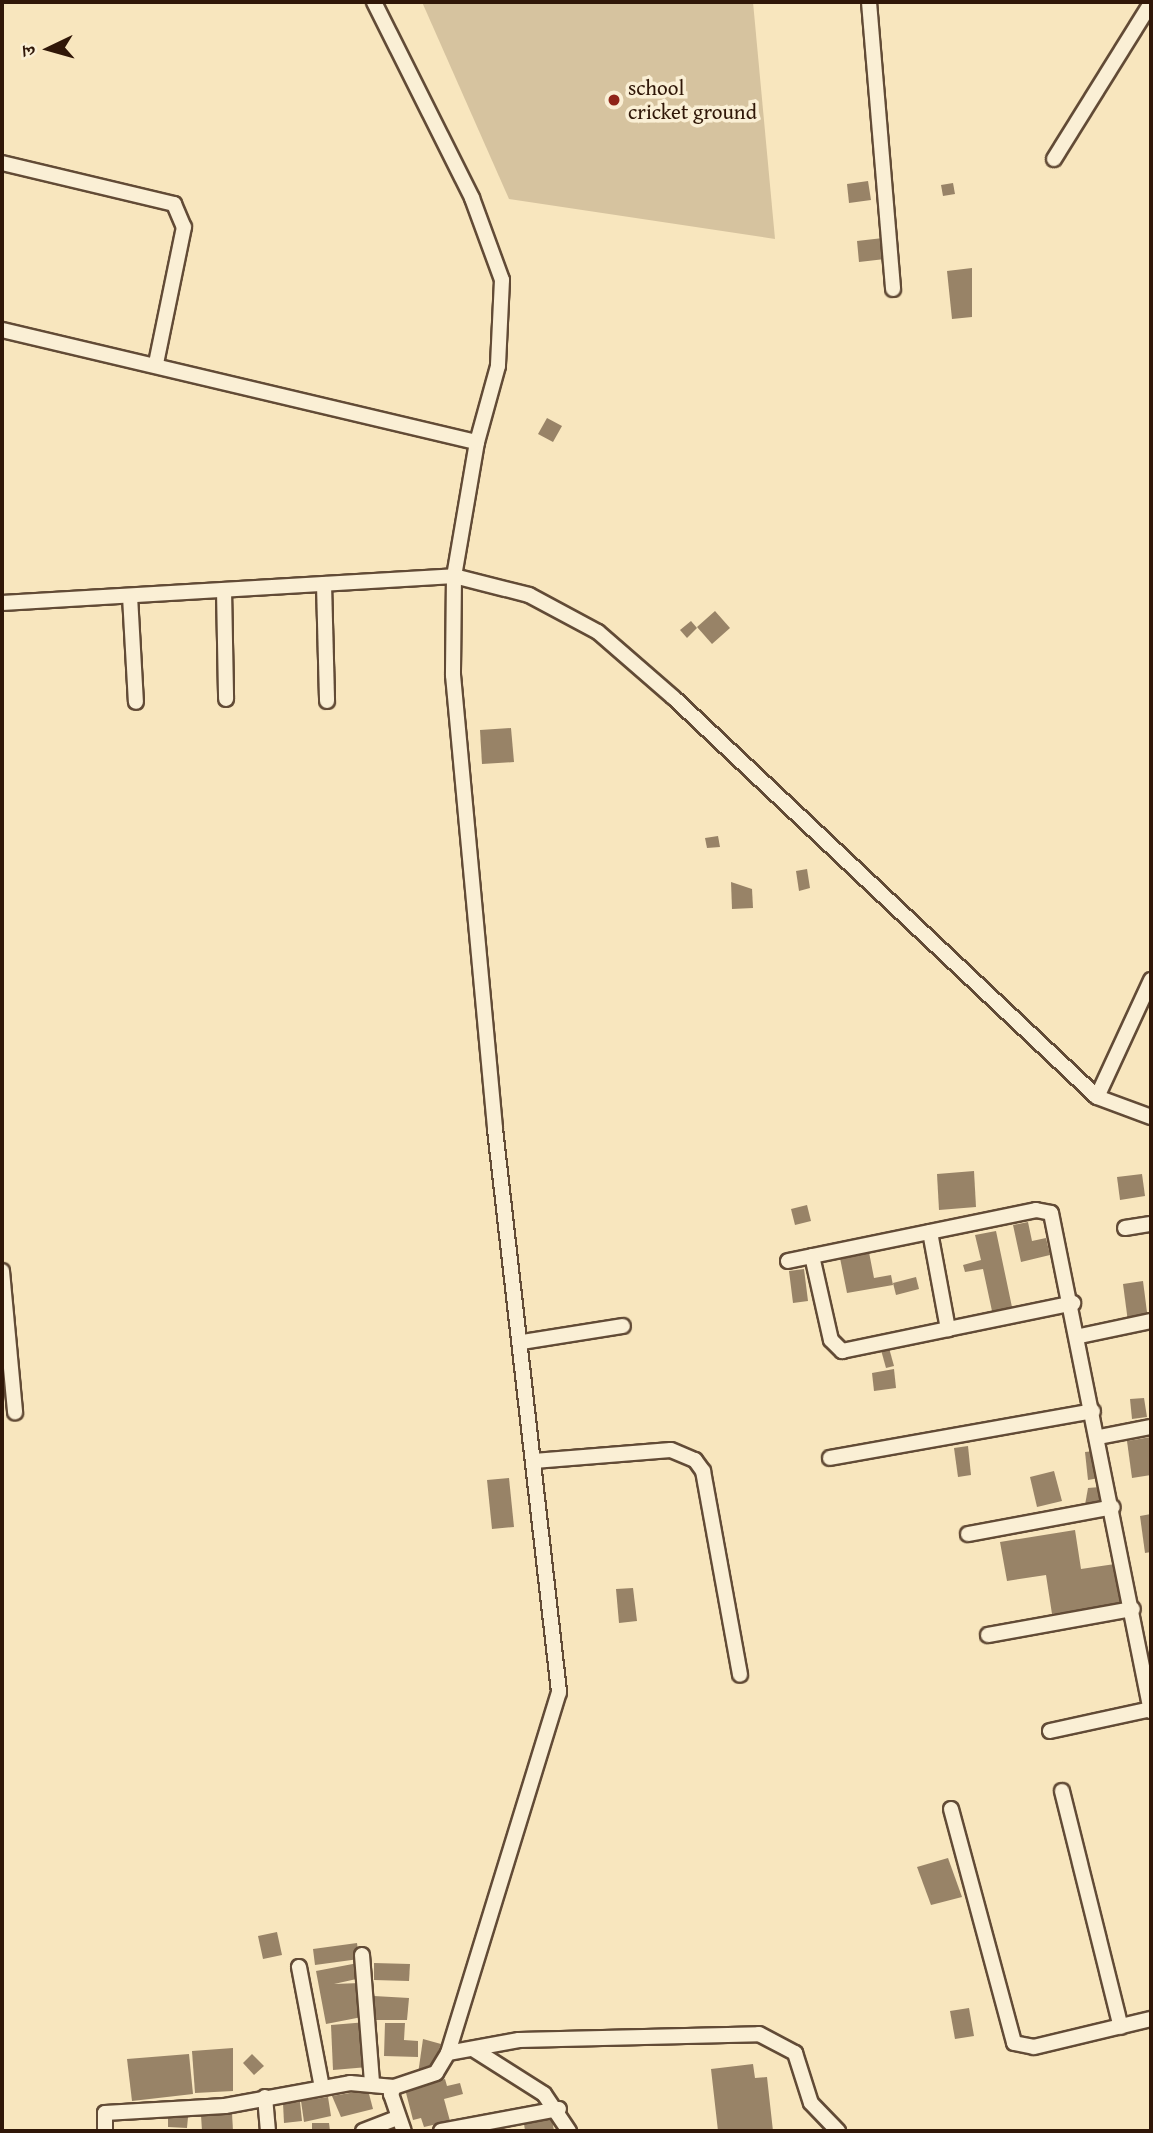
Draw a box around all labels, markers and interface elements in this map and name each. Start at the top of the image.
north arrow [14,14,84,84]
text: उ [14,45,42,57]
place label: school cricket ground [628,75,757,125]
marker: school cricket ground [606,92,622,108]

